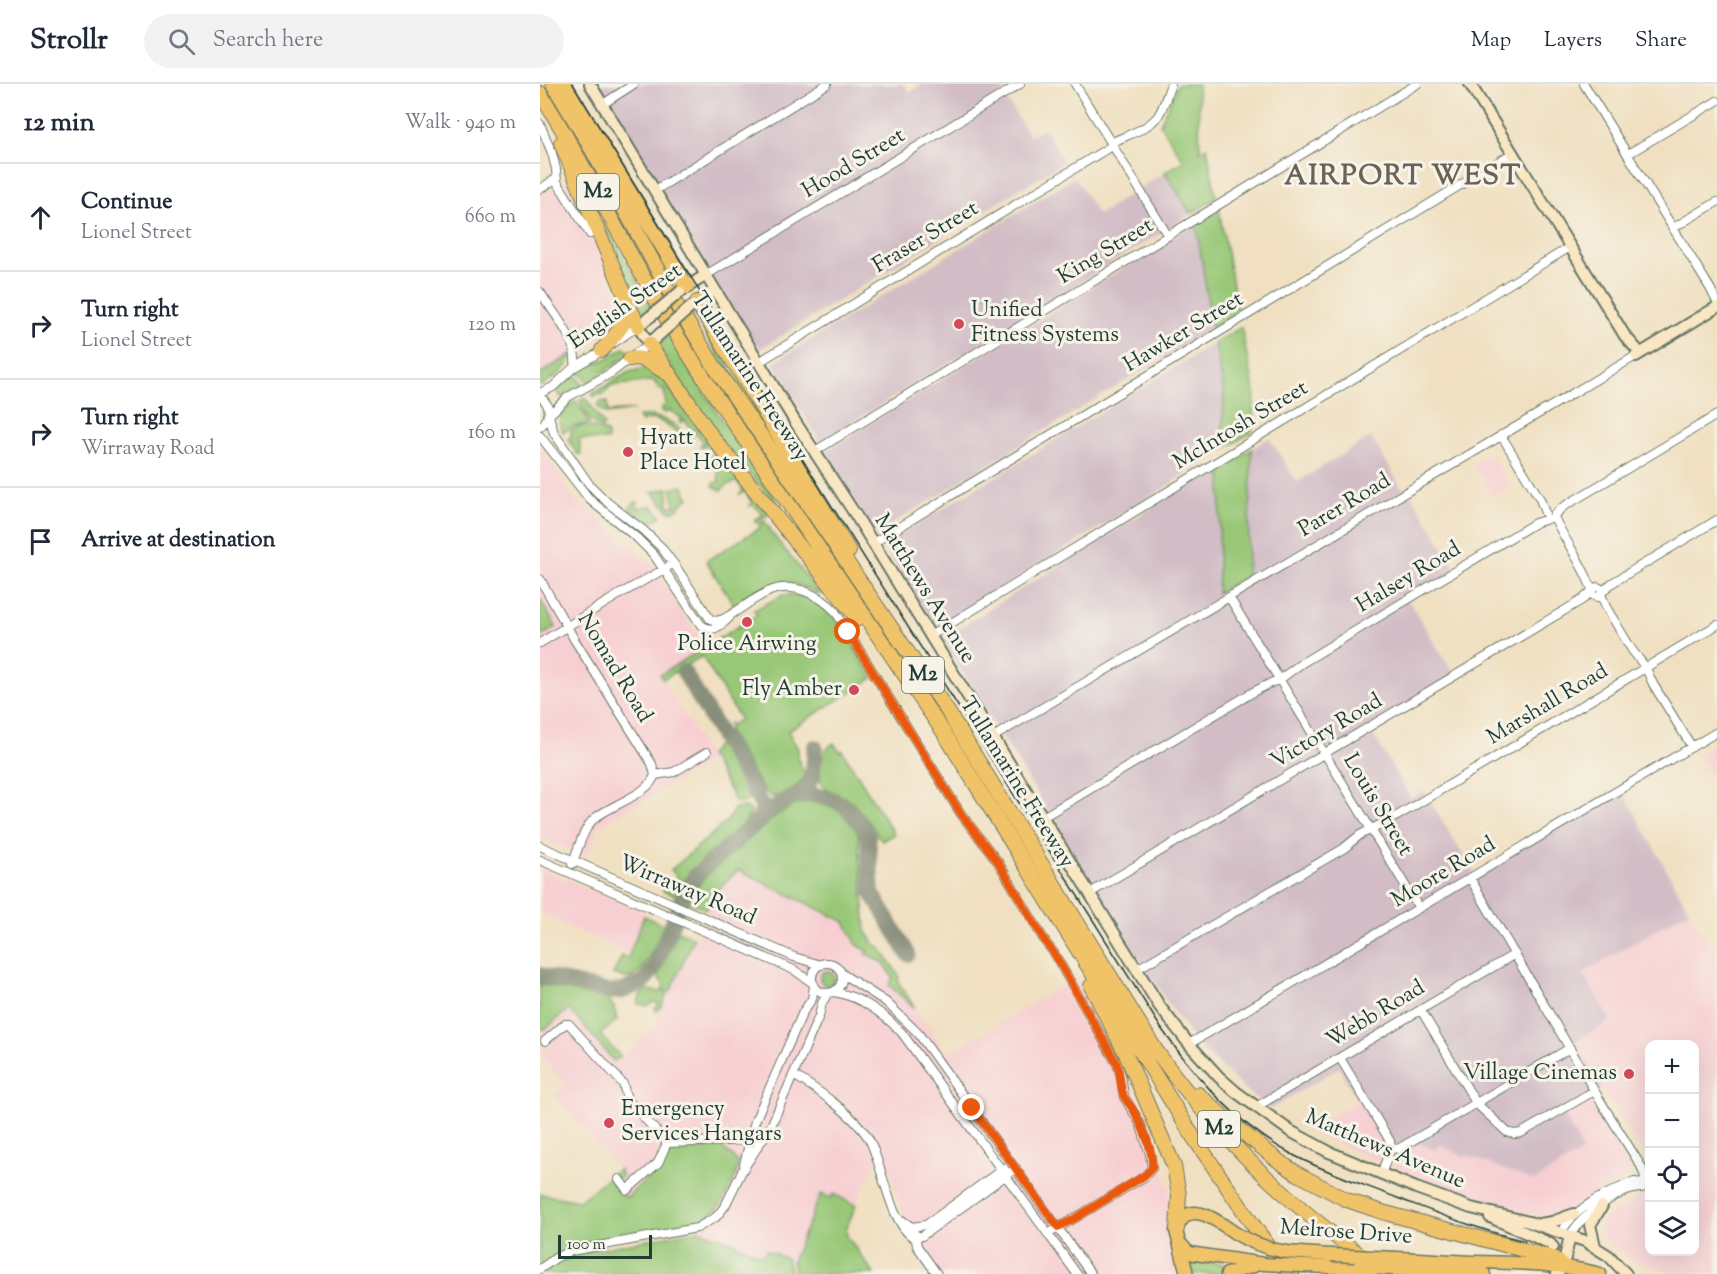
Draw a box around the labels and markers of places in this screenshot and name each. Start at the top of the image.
place label: Unified Fitness Systems [971,295,1119,352]
marker: Unified Fitness Systems [952,317,966,331]
place label: Hyatt Place Hotel [640,423,746,480]
marker: Hyatt Place Hotel [621,445,635,459]
marker: Police Airwing [740,615,754,629]
place label: Police Airwing [677,629,817,661]
place label: Fly Amber [742,674,842,706]
marker: Fly Amber [847,683,861,697]
place label: Village Cinemas [1463,1058,1617,1090]
marker: Village Cinemas [1622,1067,1636,1081]
place label: Emergency Services Hangars [621,1094,782,1151]
marker: Emergency Services Hangars [602,1116,616,1130]

